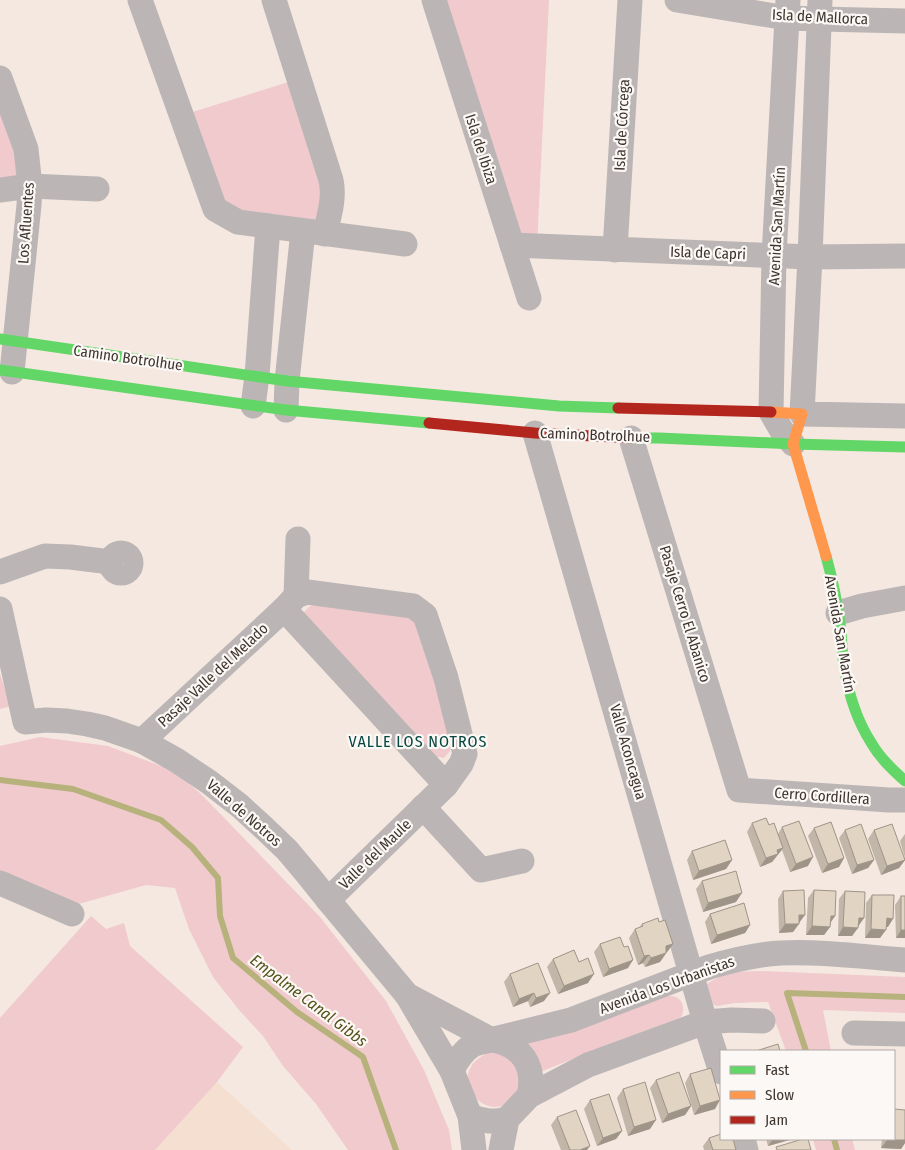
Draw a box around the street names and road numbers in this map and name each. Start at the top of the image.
street label: Isla de Mallorca [772,5,868,29]
street label: Isla de Córcega [611,79,633,171]
street label: Isla de Ibiza [461,112,501,186]
street label: Avenida San Martín [765,166,789,286]
street label: Los Afluentes [14,182,38,264]
street label: Isla de Capri [670,243,746,263]
street label: Camino Botrolhue [72,341,184,375]
street label: Camino Botrolhue [540,424,650,446]
street label: Pasaje Cerro El Abanico [656,544,714,685]
street label: Avenida San Martín [821,574,859,694]
street label: Pasaje Valle del Melado [154,619,272,731]
street label: Valle Aconcagua [606,702,650,802]
street label: Valle de Notros [203,776,285,850]
street label: Cerro Cordillera [774,784,870,808]
street label: Valle del Maule [335,815,415,893]
street label: Avenida Los Urbanistas [597,952,737,1018]

